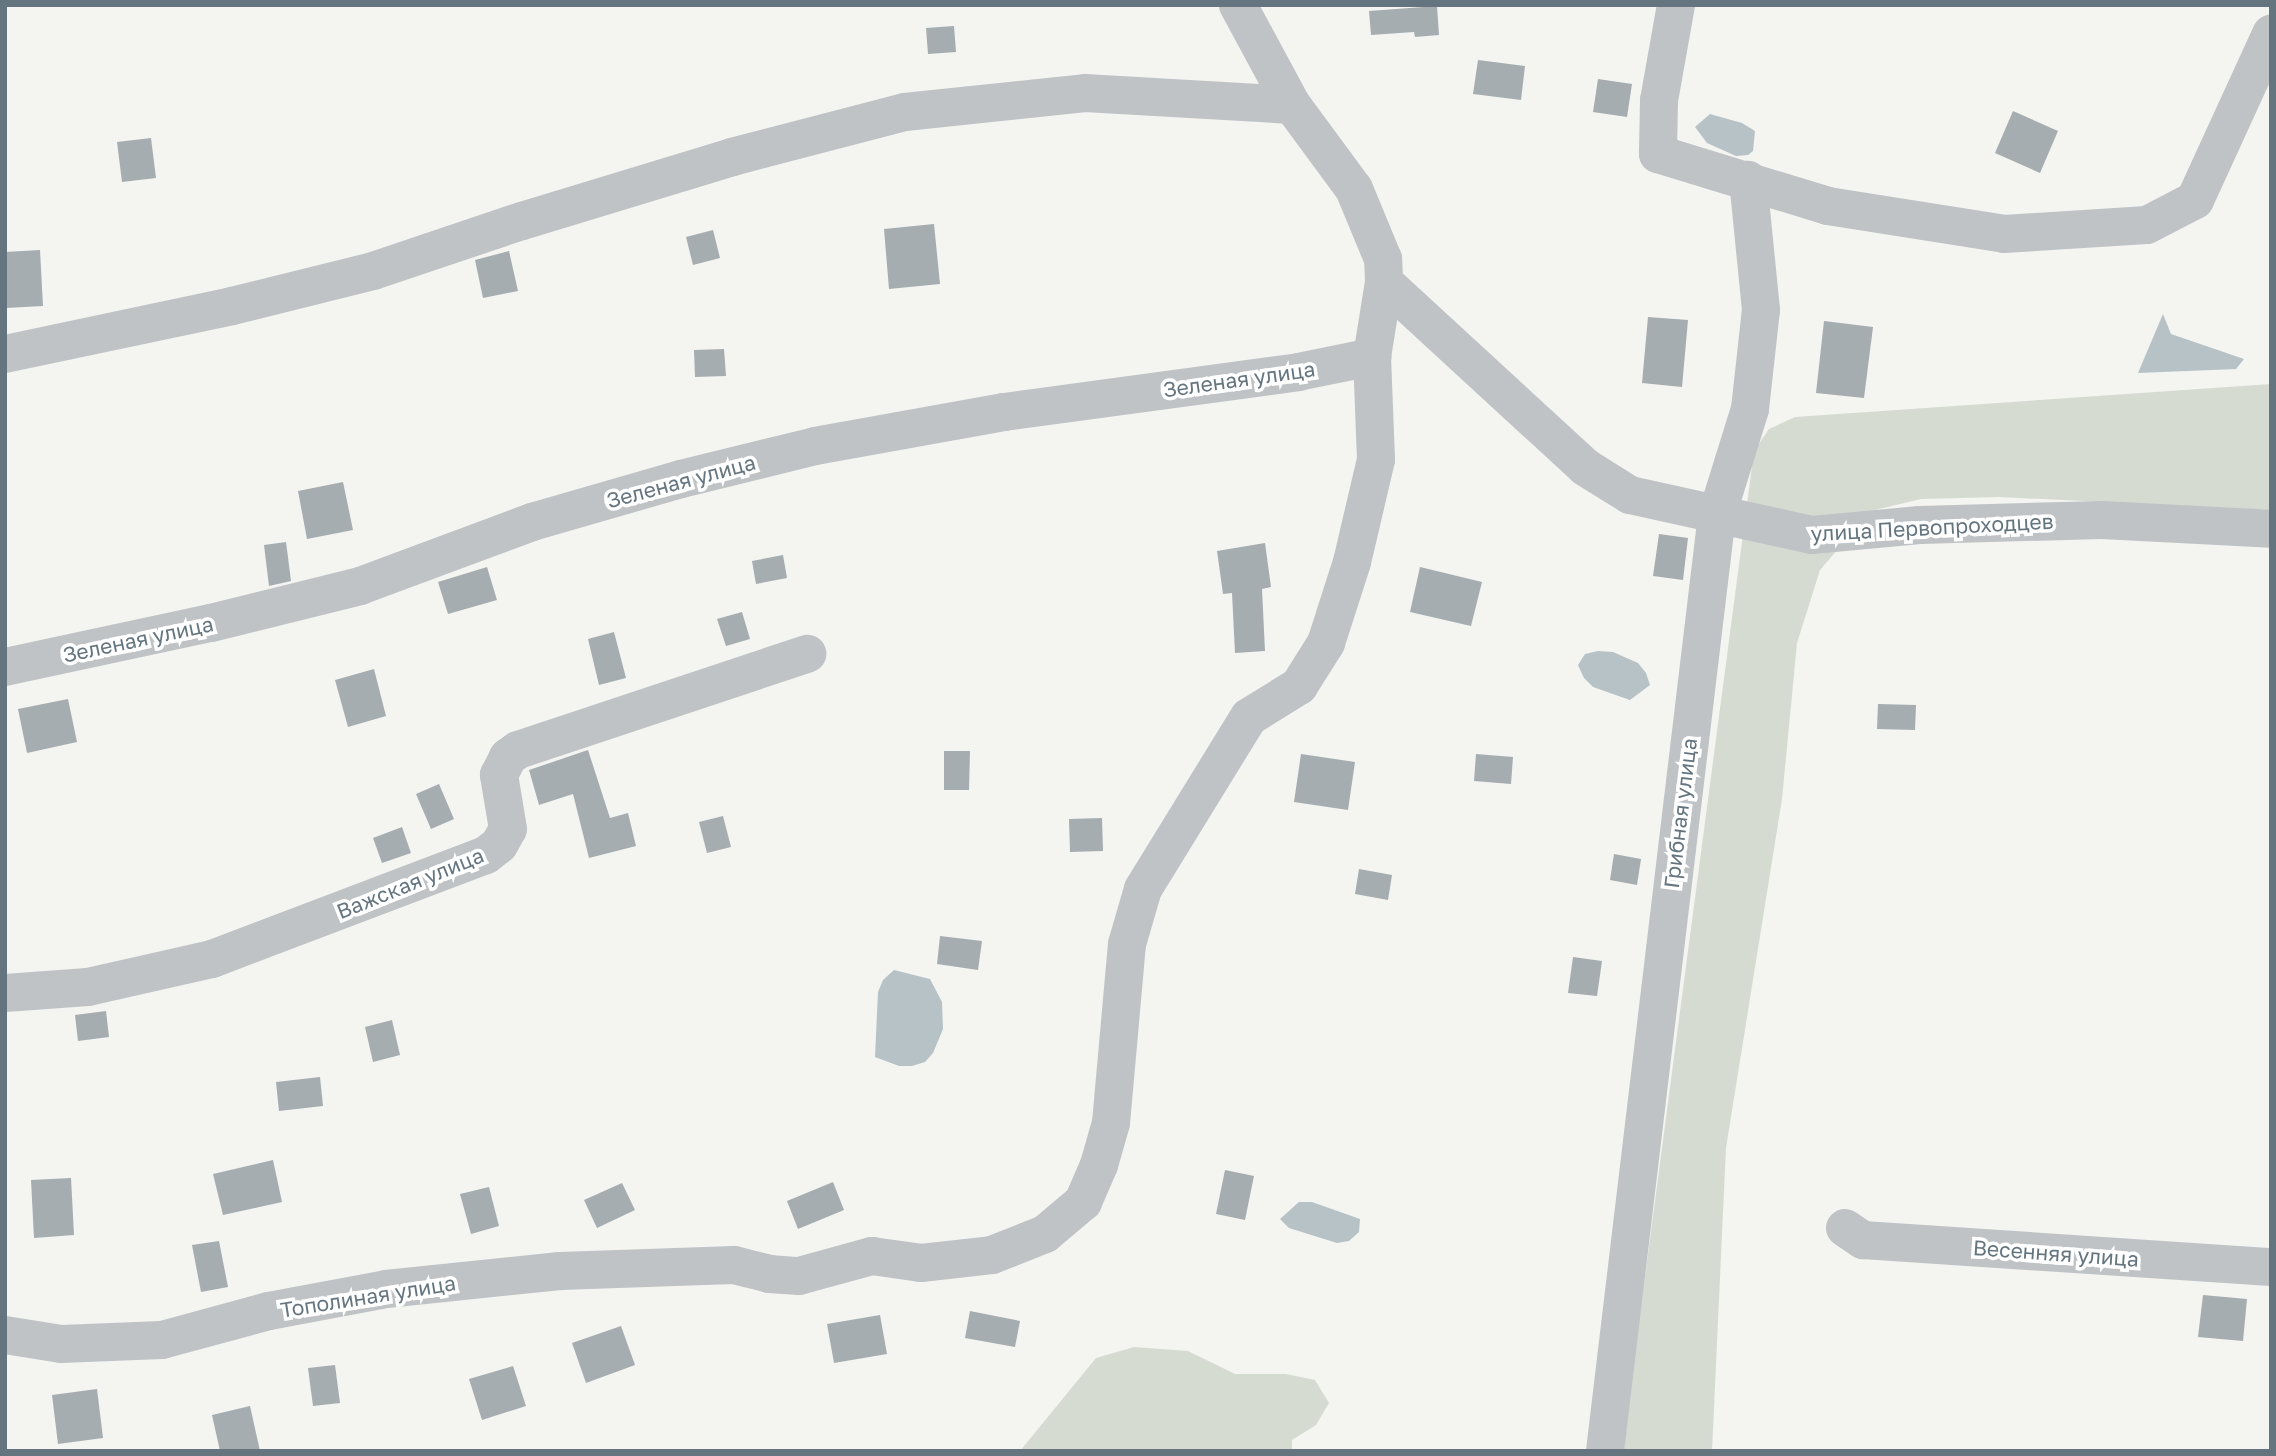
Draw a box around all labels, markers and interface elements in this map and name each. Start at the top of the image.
street label: Зеленая улица [1161,356,1317,402]
street label: Зеленая улица [604,449,758,513]
street label: улица Первопроходцев [1810,508,2054,546]
street label: Зеленая улица [60,611,216,667]
street label: Грибная улица [1658,736,1702,890]
street label: Важская улица [333,842,487,924]
street label: Весенняя улица [1972,1235,2140,1271]
street label: Тополиная улица [279,1270,457,1322]

